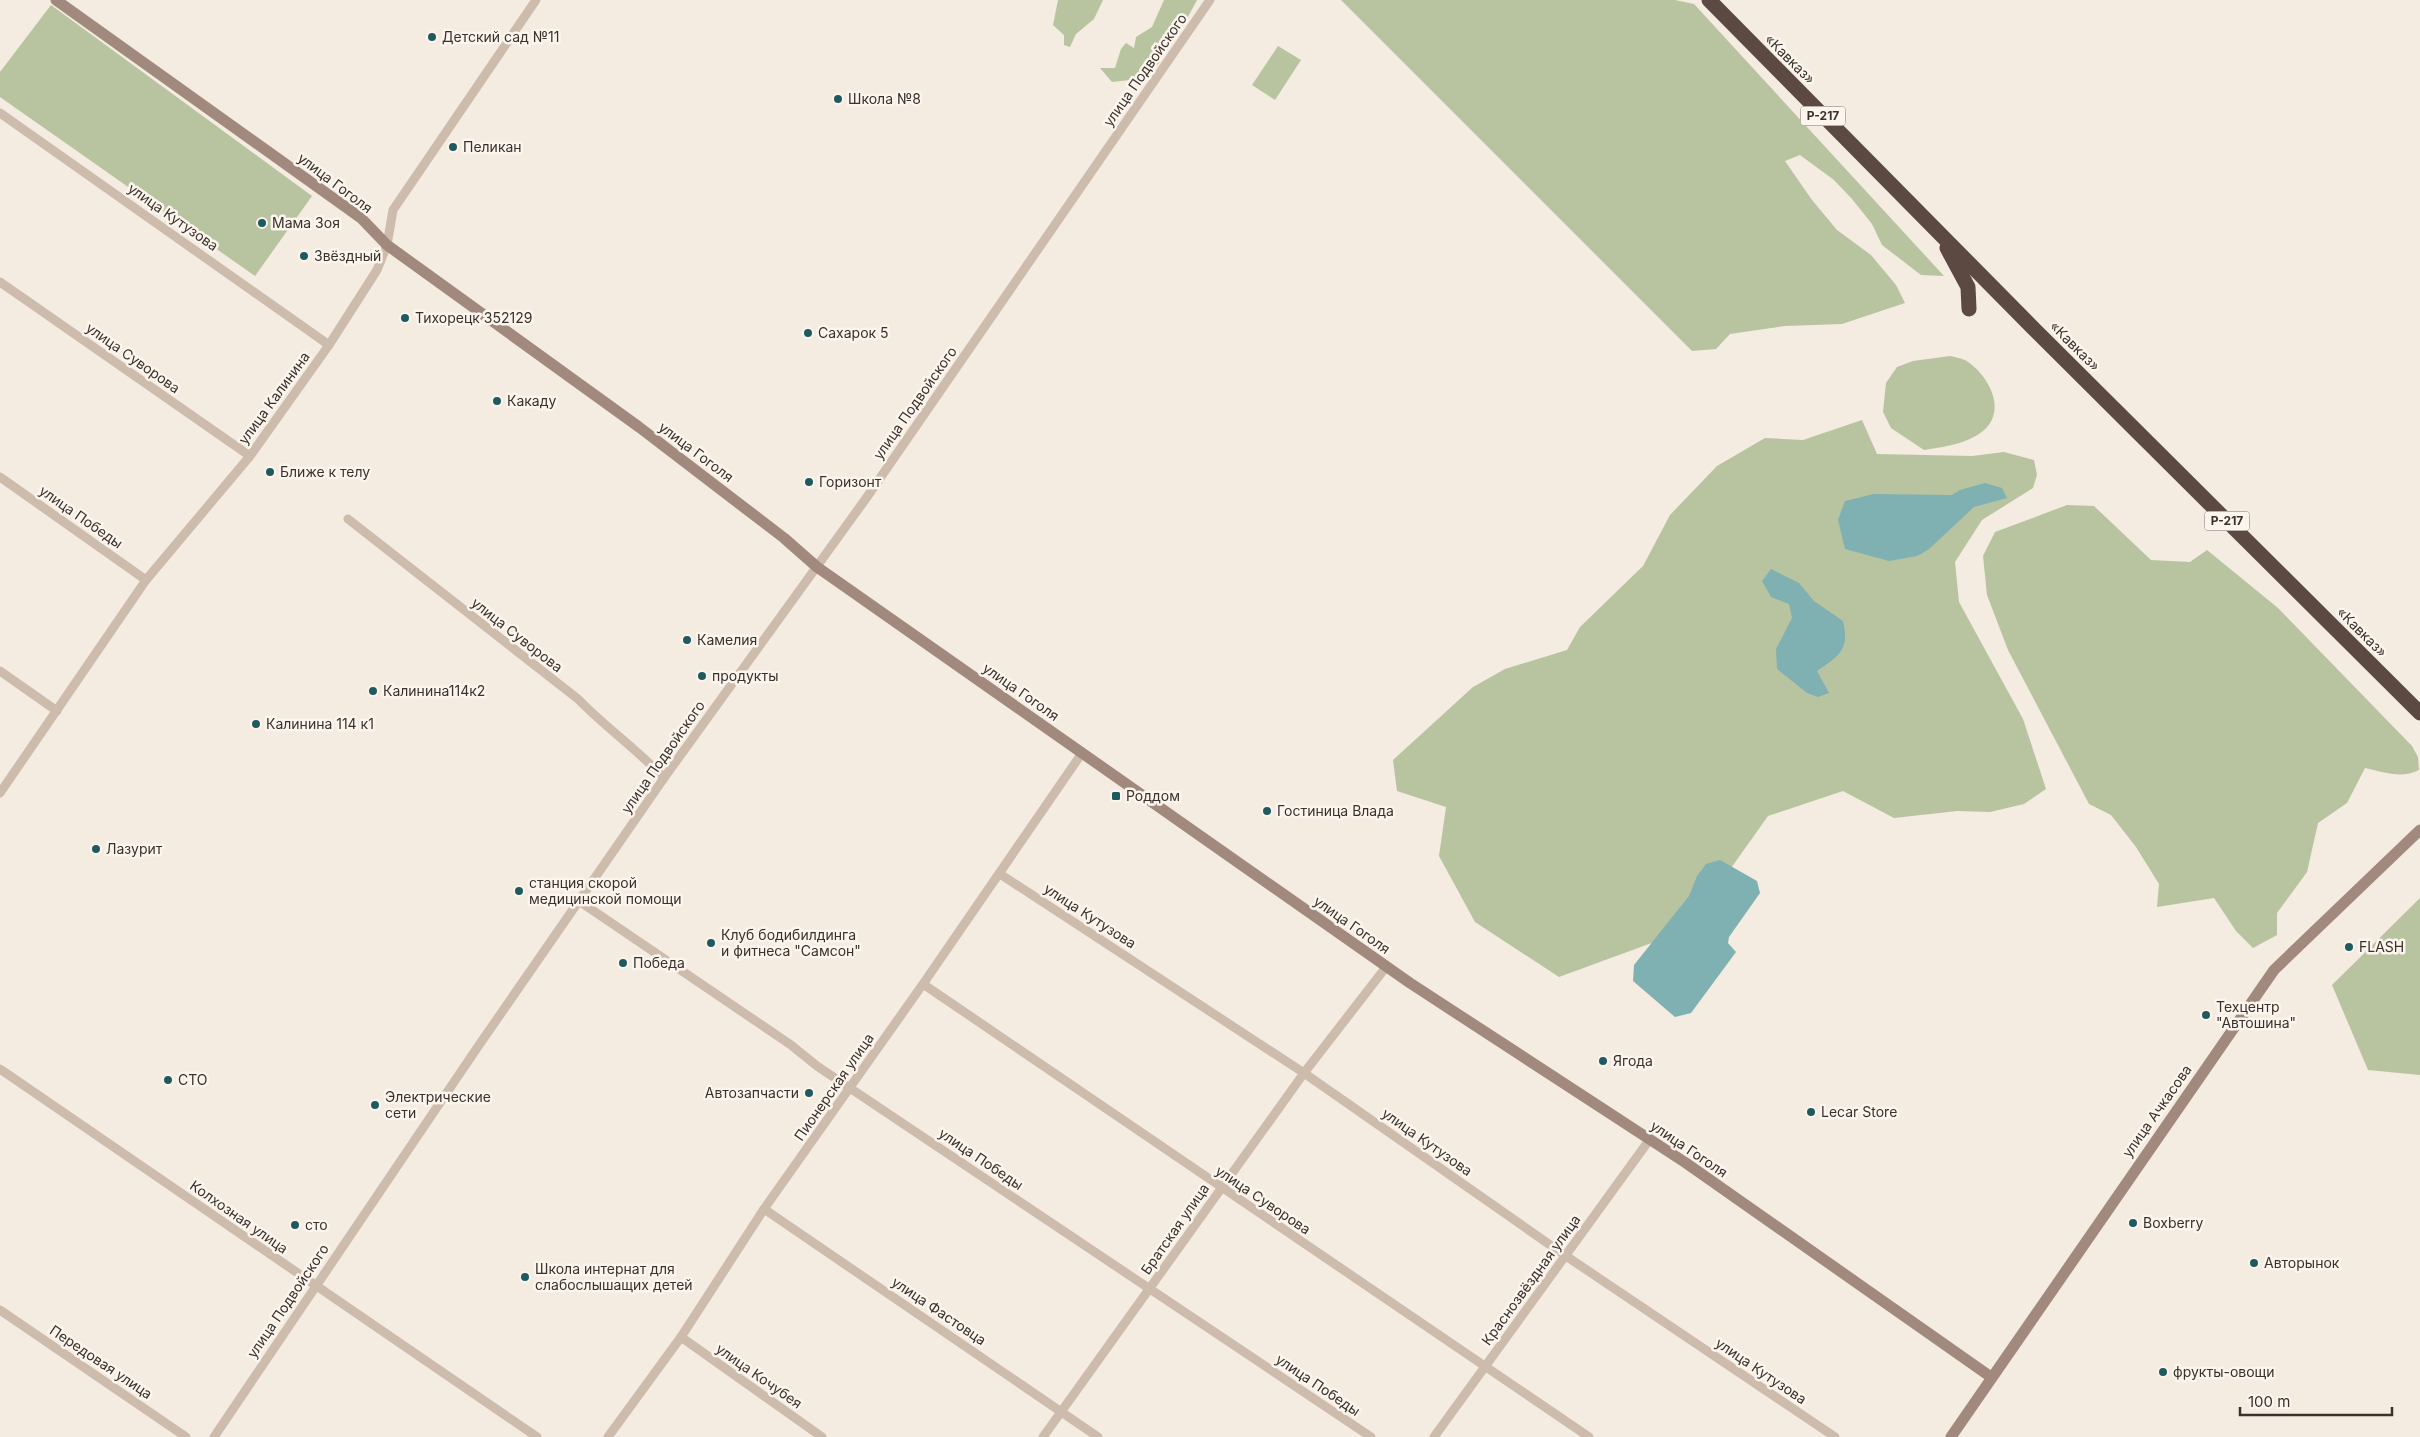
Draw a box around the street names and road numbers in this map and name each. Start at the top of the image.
street label: улица Подвойского [1099,10,1190,129]
street label: «Кавказ» [1762,30,1819,87]
road number: Р-217 [1800,106,1846,125]
street label: улица Гоголя [295,149,376,216]
street label: улица Кутузова [125,179,222,254]
street label: «Кавказ» [2047,317,2104,374]
street label: улица Суворова [83,319,184,396]
street label: улица Подвойского [869,343,960,462]
street label: улица Калинина [234,348,313,447]
street label: улица Гоголя [656,418,737,485]
street label: улица Победы [36,481,126,552]
road number: Р-217 [2204,512,2250,530]
street label: улица Суворова [468,594,566,675]
street label: «Кавказ» [2334,603,2391,660]
street label: улица Гоголя [980,659,1063,724]
street label: улица Подвойского [617,697,708,816]
street label: улица Кутузова [1041,880,1139,952]
street label: улица Гоголя [1311,892,1394,957]
street label: Пионерская улица [790,1030,877,1144]
street label: улица Ачкасова [2118,1061,2195,1160]
street label: улица Кутузова [1379,1104,1476,1179]
street label: улица Гоголя [1648,1117,1731,1181]
street label: улица Победы [936,1124,1027,1193]
street label: улица Суворова [1213,1162,1314,1238]
street label: Колхозная улица [187,1176,291,1257]
street label: Братская улица [1137,1180,1212,1277]
street label: Краснозвёздная улица [1478,1211,1584,1348]
street label: улица Подвойского [243,1240,332,1361]
street label: улица Фастовца [889,1273,990,1348]
street label: Передовая улица [47,1321,156,1402]
street label: улица Кутузова [1713,1334,1810,1407]
street label: улица Кочубея [713,1340,806,1412]
street label: улица Победы [1273,1350,1364,1419]

